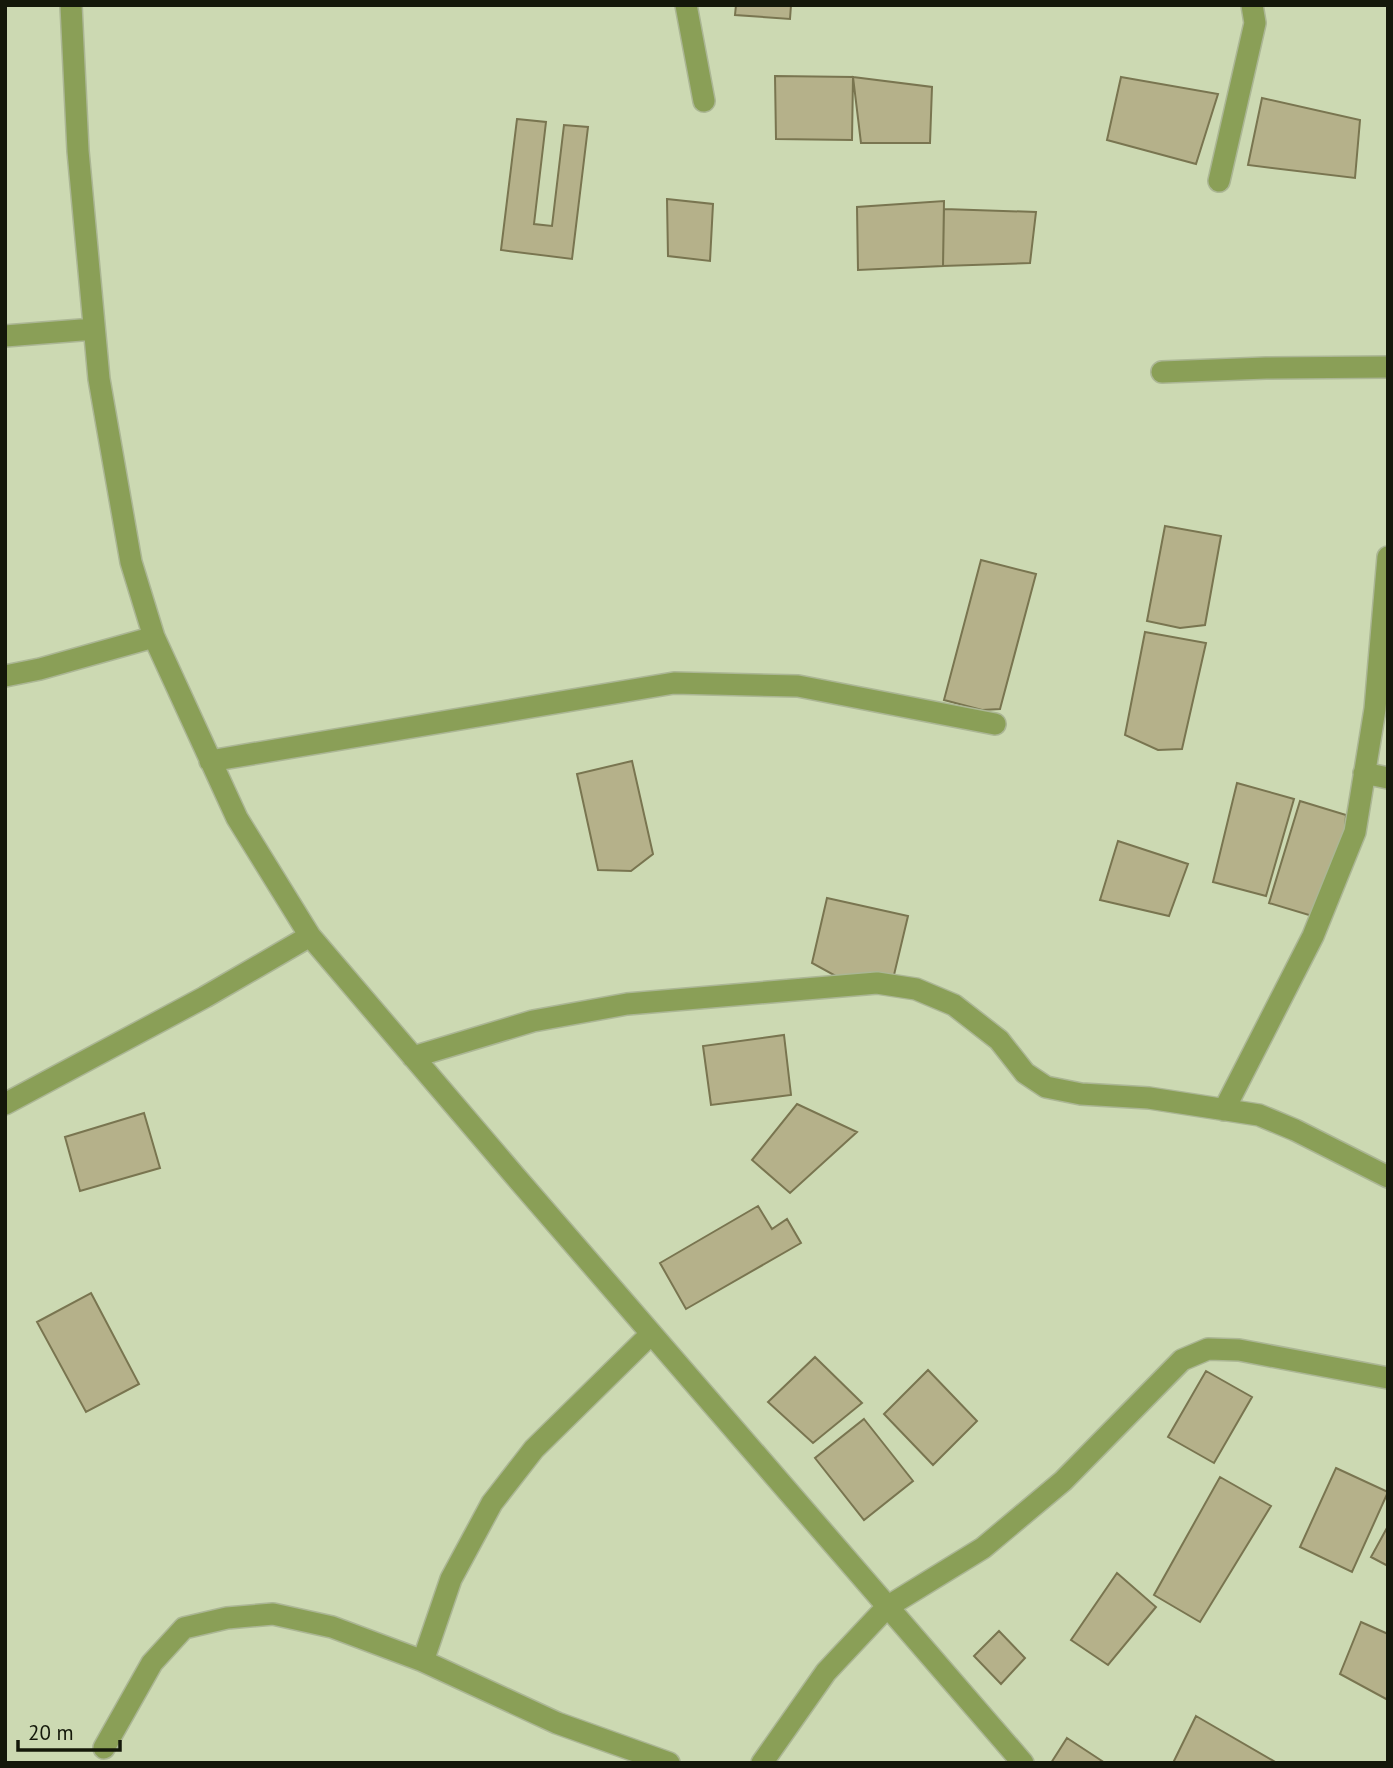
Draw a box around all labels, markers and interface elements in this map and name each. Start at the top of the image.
scale bar [18,1708,119,1752]
text: 20 m [28,1719,74,1746]

